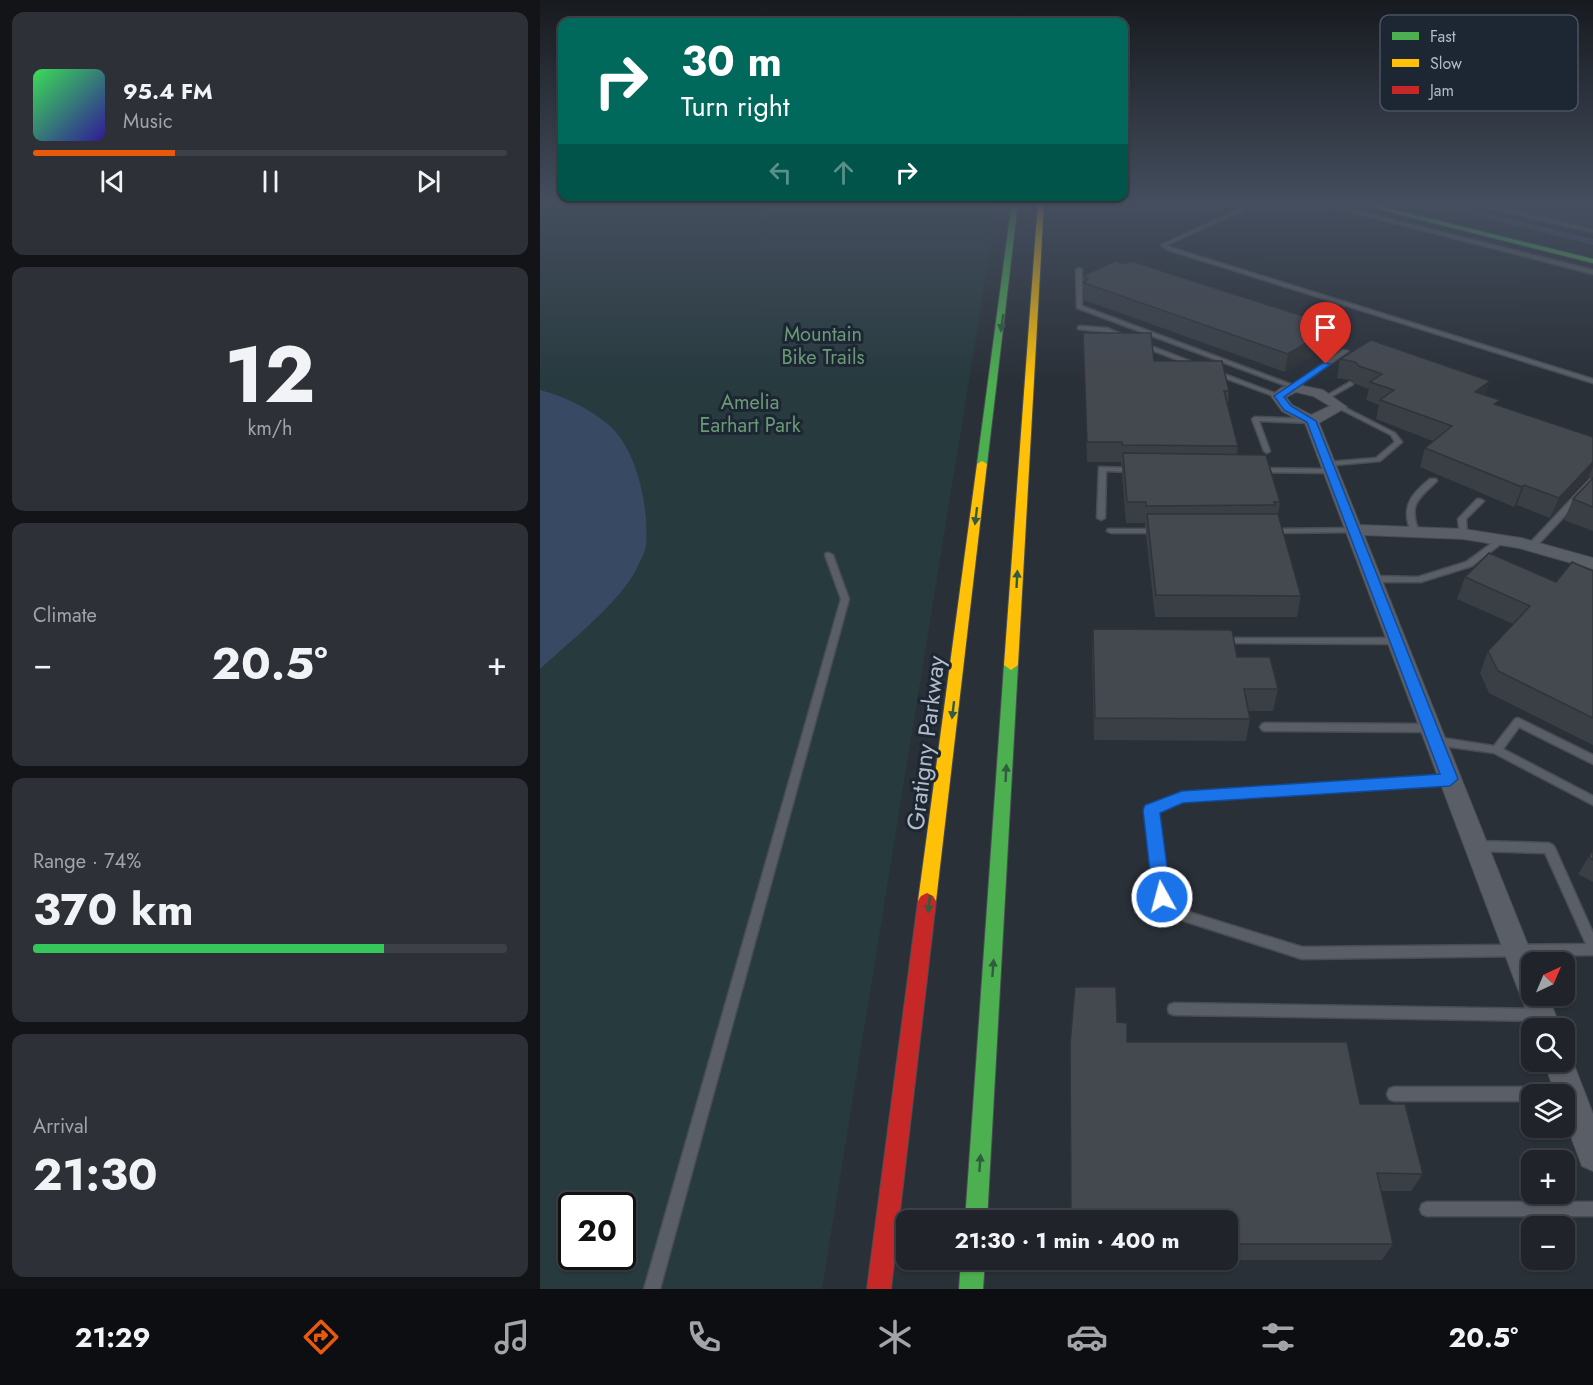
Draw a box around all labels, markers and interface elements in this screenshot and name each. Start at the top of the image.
legend [1380,15,1578,111]
text: Fast [1430,25,1456,48]
text: 30 m [681,31,782,92]
icon: right [582,42,660,120]
text: Slow [1430,52,1462,75]
text: 95.4 FM [123,75,213,107]
text: Jam [1428,79,1454,102]
text: Turn right [681,87,789,126]
text: Music [123,107,173,136]
icon: left [764,156,797,189]
icon: ahead [827,156,860,189]
icon: right [890,156,923,189]
icon: previous [96,165,129,198]
icon: pause [254,165,287,198]
icon: next [412,165,445,198]
pin [1300,302,1351,364]
icon: arrive [1309,311,1342,344]
one-way arrow [997,314,1006,333]
text: 12 [225,319,315,431]
park label: Mountain Bike Trails [781,320,865,372]
park label: Amelia Earhart Park [700,388,801,440]
text: km/h [247,414,293,443]
one-way arrow [971,507,981,526]
one-way arrow [1013,569,1022,588]
text: Climate [33,601,97,630]
text: 20.5° [211,631,328,696]
text: − [33,640,52,687]
text: + [487,640,507,687]
street label: Gratigny Parkway [897,653,954,832]
one-way arrow [948,701,958,720]
one-way arrow [1001,764,1010,783]
text: Range · 74% [33,847,141,876]
position arrow [1130,865,1194,929]
text: 370 km [33,877,194,942]
one-way arrow [924,894,934,913]
north arrow [1521,952,1575,1006]
map controls [1521,952,1575,1270]
one-way arrow [988,959,998,978]
button: search [1521,1018,1575,1072]
button: layers [1521,1084,1575,1138]
text: Arrival [33,1112,88,1141]
text: 21:30 [33,1142,158,1207]
button: + [1521,1150,1575,1204]
one-way arrow [975,1153,985,1172]
speed limit sign: 20 [558,1192,636,1270]
button: − [1521,1216,1575,1270]
text: 21:30 · 1 min · 400 m [954,1224,1180,1256]
icon: directions [300,1316,342,1358]
icon: music [491,1316,533,1358]
icon: phone [683,1316,725,1358]
icon: climate [874,1316,916,1358]
icon: car [1066,1316,1108,1358]
icon: filters [1257,1316,1299,1358]
text: 21:29 [75,1318,151,1357]
text: 20.5° [1448,1318,1518,1357]

